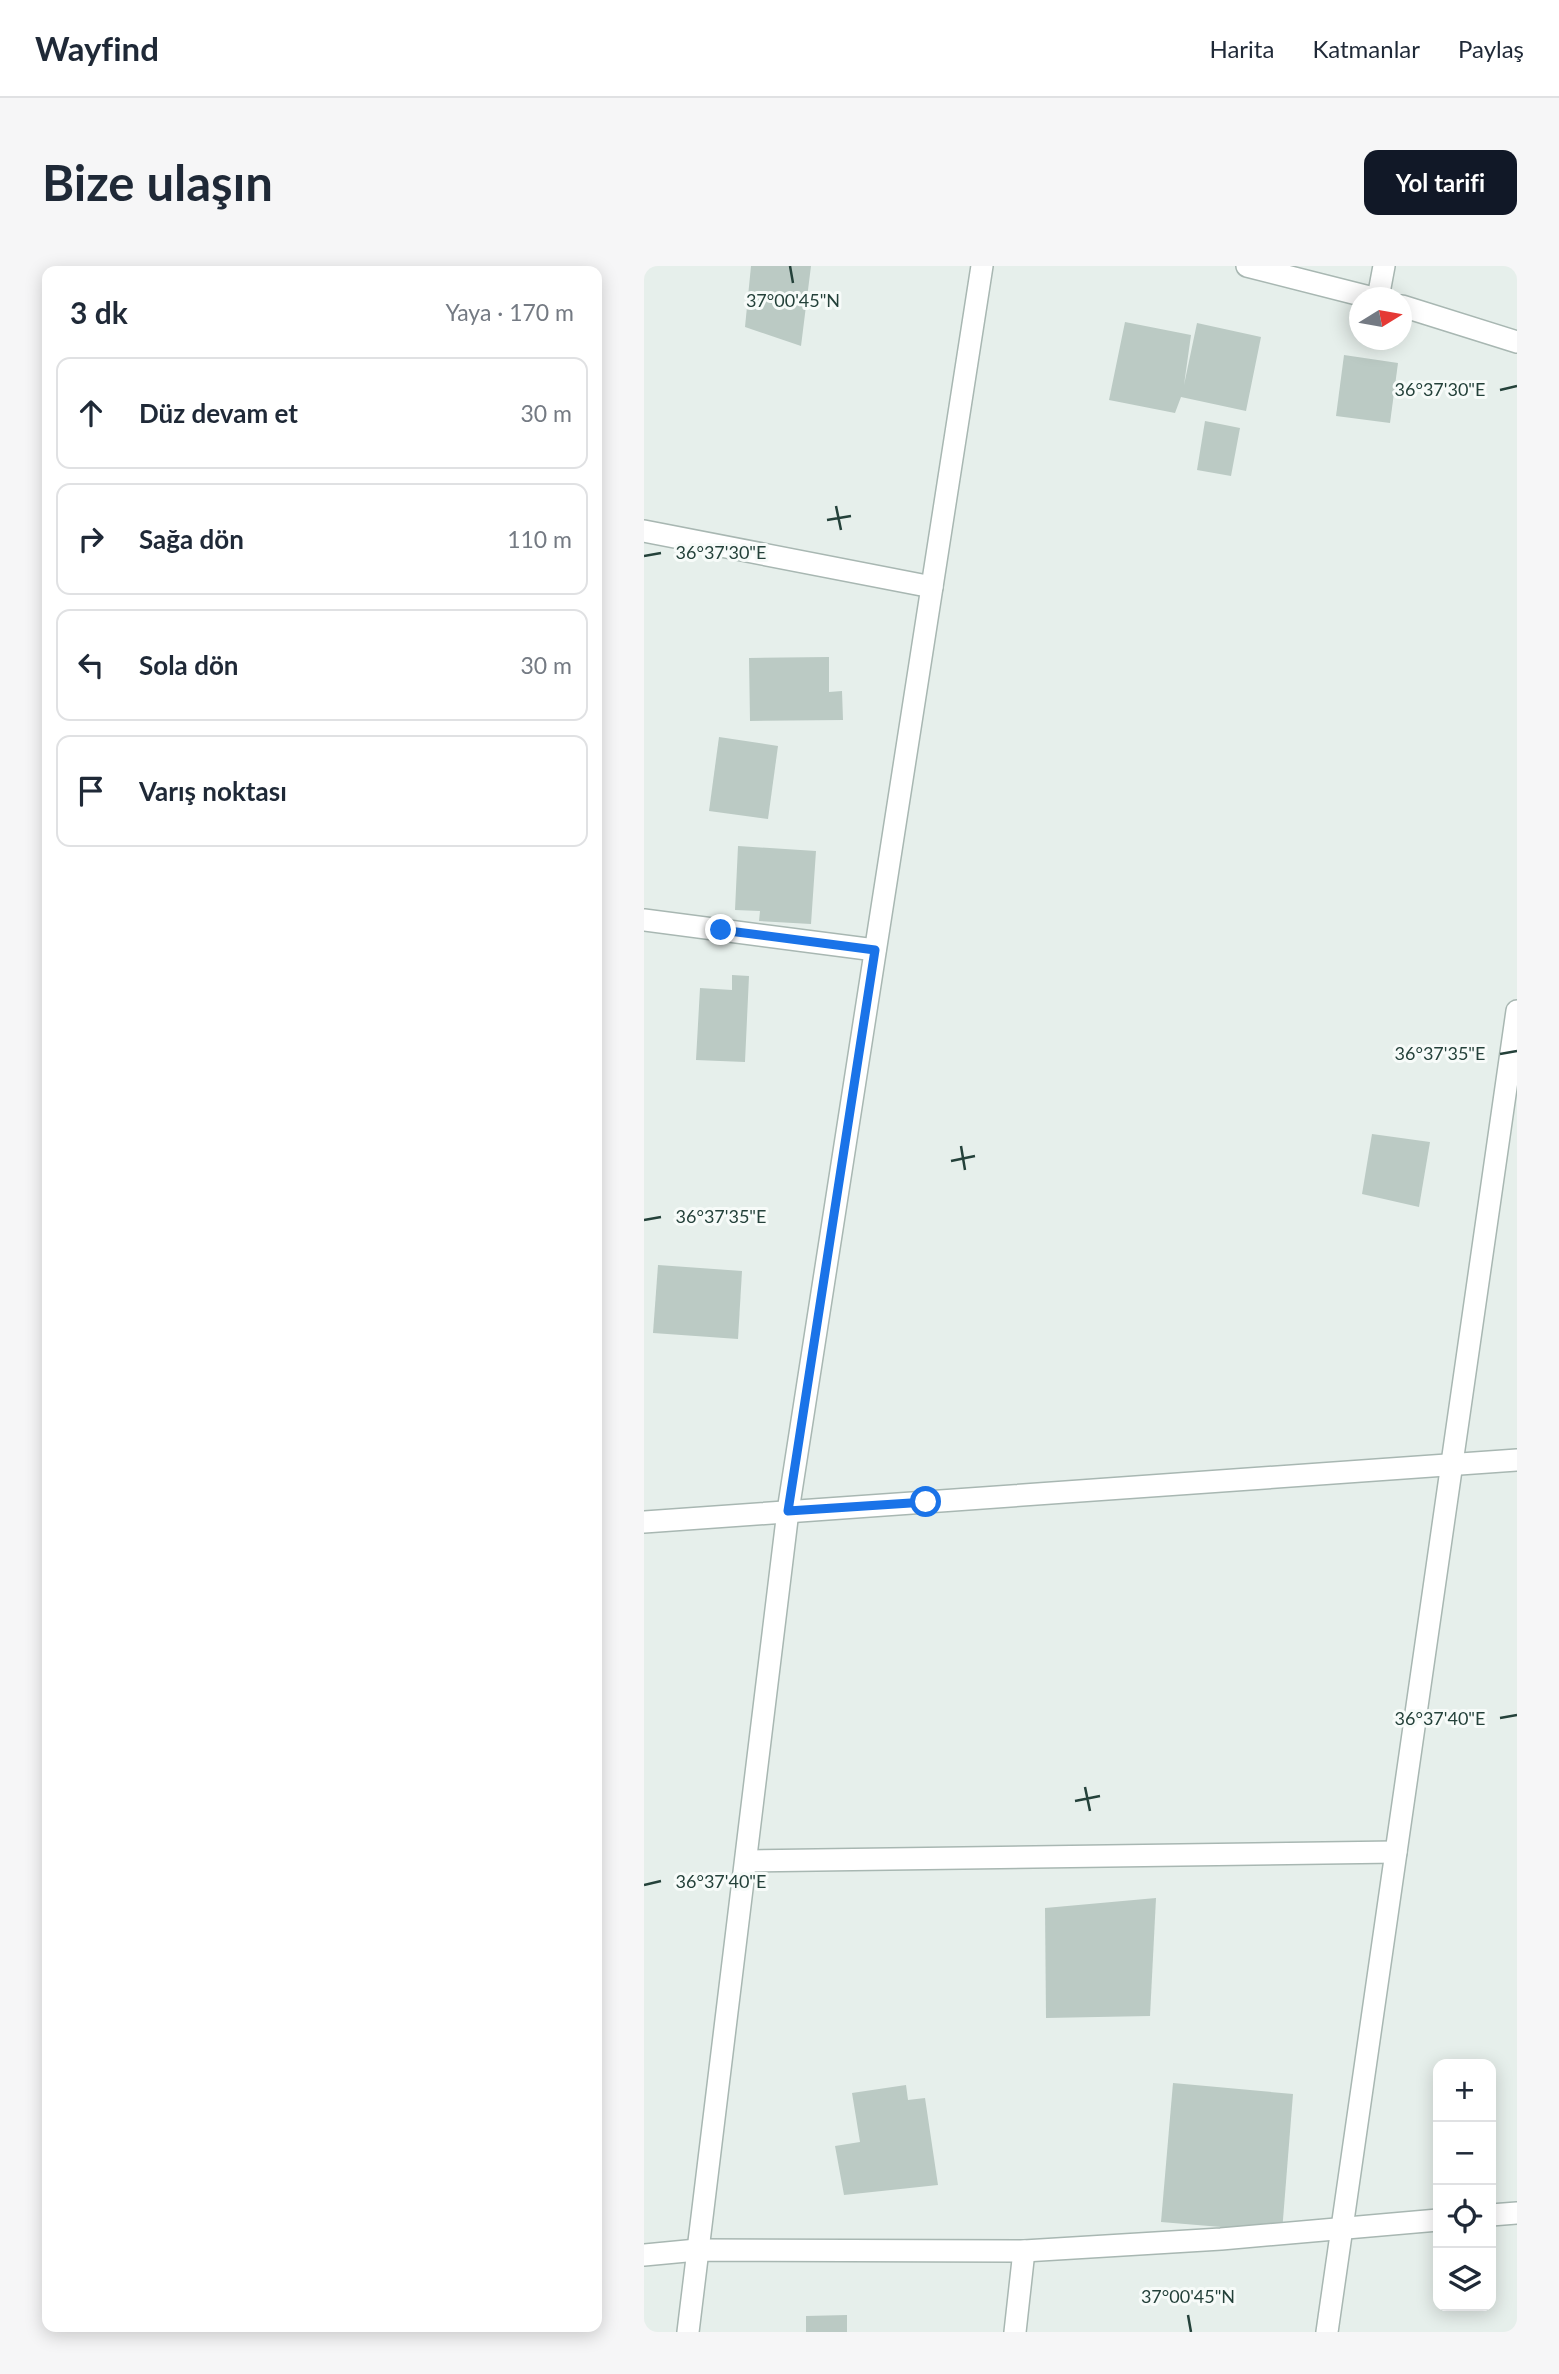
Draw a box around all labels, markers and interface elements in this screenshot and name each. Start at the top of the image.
text: Wayfind [35,28,159,68]
text: Harita [1209,34,1274,63]
text: Katmanlar [1312,34,1420,63]
text: Paylaş [1458,34,1524,63]
button: Yol tarifi [1364,150,1517,215]
text: Bize ulaşın [42,153,273,211]
north arrow [1349,287,1412,350]
text: 37°00'45"N [746,289,840,311]
text: 3 dk [70,294,128,330]
text: Yaya · 170 m [445,298,574,326]
text: 36°37'30"E [1395,378,1485,400]
icon: ahead [72,394,110,432]
text: Düz devam et [139,397,298,429]
text: 30 m [521,399,572,427]
icon: right [72,520,110,558]
text: Sağa dön [139,523,244,555]
text: 110 m [507,525,572,553]
text: 36°37'30"E [676,541,766,563]
icon: left [72,646,110,684]
text: Sola dön [139,649,239,681]
text: 30 m [521,651,572,679]
icon: arrive [72,772,110,810]
text: Varış noktası [139,775,287,807]
route end [705,914,736,945]
text: 36°37'35"E [1395,1042,1485,1064]
text: 36°37'35"E [676,1205,766,1227]
route start [910,1486,941,1517]
text: 36°37'40"E [1395,1707,1485,1729]
text: 36°37'40"E [676,1870,766,1892]
map controls [1433,2059,1496,2311]
button: + [1433,2059,1496,2122]
button: − [1433,2122,1496,2185]
button: locate [1433,2185,1496,2248]
button: layers [1433,2248,1496,2311]
text: 37°00'45"N [1141,2285,1235,2307]

